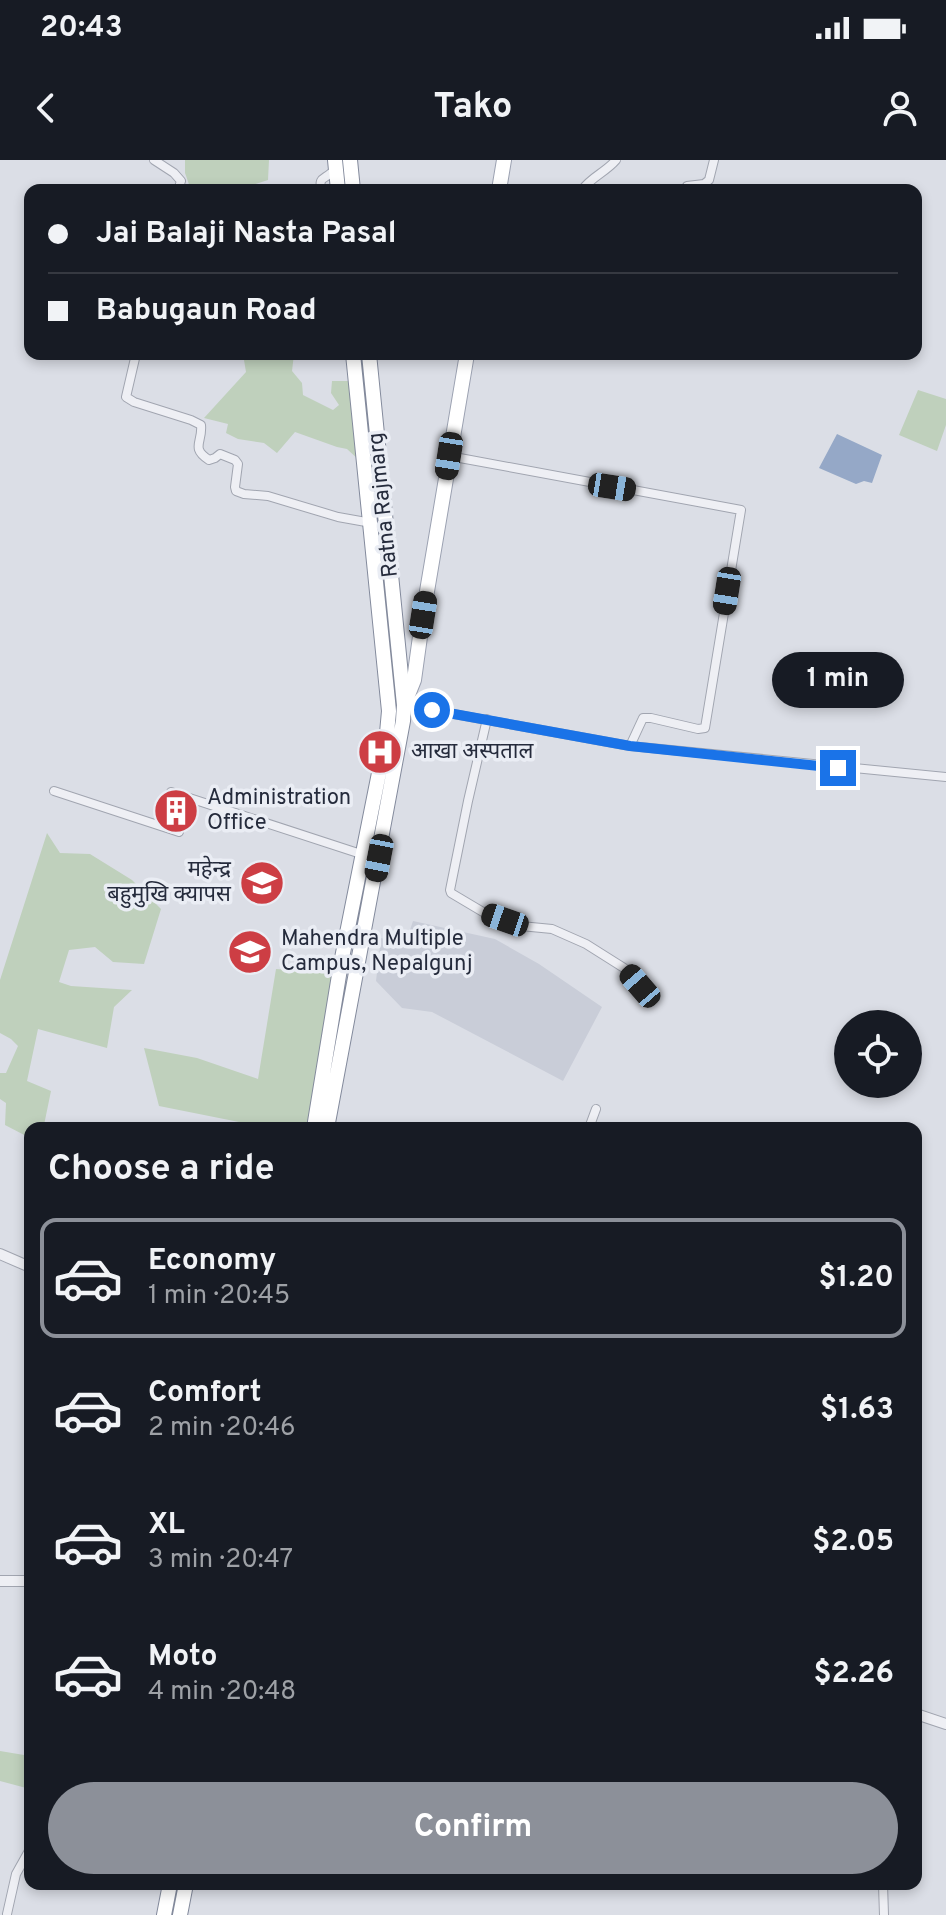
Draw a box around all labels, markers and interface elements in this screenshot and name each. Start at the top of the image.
text: 20:43 [40,10,123,47]
text: Tako [433,85,513,131]
icon: back [24,86,68,130]
icon: person [878,86,922,130]
text: Jai Balaji Nasta Pasal [96,216,397,253]
text: Babugaun Road [96,293,317,330]
car [433,430,465,482]
street label: Ratna Rajmarg [363,431,405,579]
car [586,471,638,503]
car [711,565,743,617]
car [407,589,439,641]
callout: 1 min [772,652,904,708]
text: 1 min [807,663,869,696]
route start [414,692,450,728]
hospital icon: आखा अस्पताल [356,728,404,776]
place label: आखा अस्पताल [411,739,534,766]
route end [820,750,856,786]
place label: Administration Office [207,785,351,837]
building icon: Administration Office [152,787,200,835]
car [363,832,395,884]
place label: महेन्द्र बहुमुखि क्यापस [107,855,232,909]
school or university icon: महेन्द्र बहुमुखि क्यापस [238,859,286,907]
car [478,901,532,939]
place label: Mahendra Multiple Campus, Nepalgunj [281,926,473,978]
school or university icon: Mahendra Multiple Campus, Nepalgunj [226,928,274,976]
car [615,960,665,1012]
map controls [834,1010,922,1098]
button: locate [834,1010,922,1098]
text: Choose a ride [48,1147,274,1193]
icon: car [52,1242,124,1314]
text: Economy [148,1243,276,1280]
text: $1.20 [818,1260,894,1297]
text: 1 min · 20:45 [148,1280,290,1313]
icon: car [52,1374,124,1446]
text: Comfort [148,1375,261,1412]
text: $1.63 [820,1392,894,1429]
text: 2 min · 20:46 [148,1412,296,1445]
icon: car [52,1506,124,1578]
text: XL [148,1507,185,1544]
text: $2.05 [812,1524,894,1561]
text: 3 min · 20:47 [148,1544,293,1577]
icon: car [52,1638,124,1710]
text: Moto [148,1639,218,1676]
text: $2.26 [813,1656,894,1693]
text: 4 min · 20:48 [148,1676,296,1709]
button: Confirm [48,1782,898,1874]

